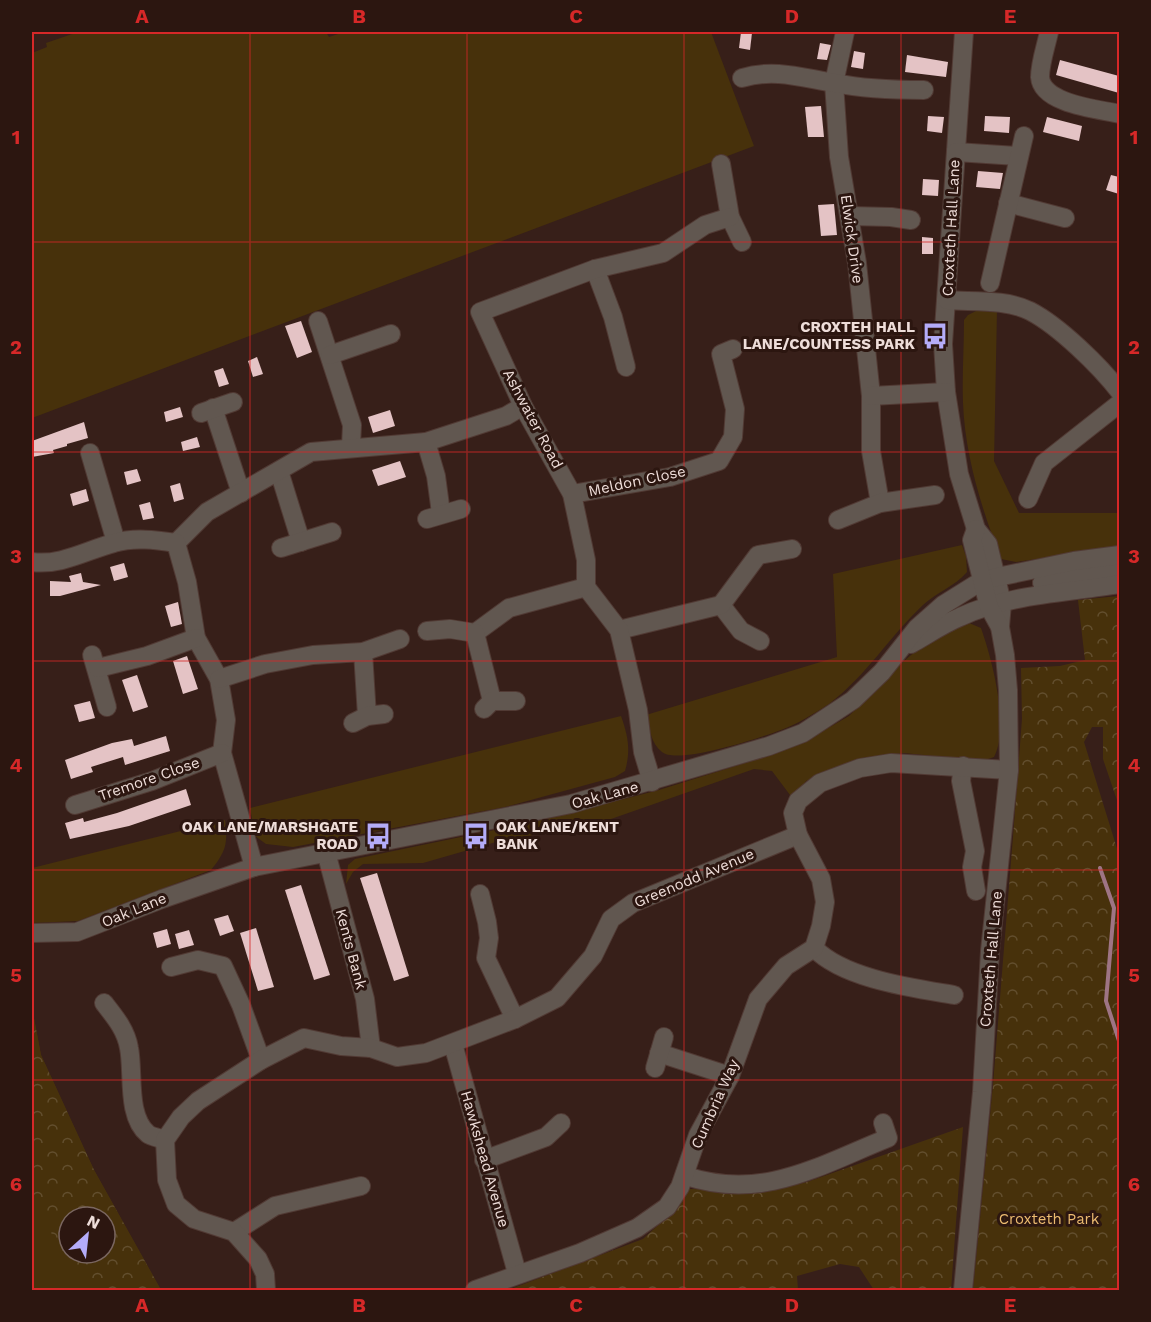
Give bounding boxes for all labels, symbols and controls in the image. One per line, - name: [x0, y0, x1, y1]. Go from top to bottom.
- text: A: [135, 4, 149, 28]
- text: B: [352, 4, 366, 28]
- text: C: [569, 4, 583, 28]
- text: D: [785, 4, 799, 28]
- text: E: [1004, 4, 1016, 28]
- text: 1: [12, 125, 20, 149]
- text: 1: [1130, 125, 1138, 149]
- street label: Croxteth Hall Lane: [938, 159, 964, 297]
- street label: Elwick Drive: [837, 193, 867, 285]
- place label: CROXTEH HALL LANE/COUNTESS PARK: [743, 318, 916, 353]
- bus stop icon: CROXTEH HALL LANE/COUNTESS PARK: [920, 321, 950, 351]
- text: 2: [10, 335, 22, 359]
- text: 2: [1128, 335, 1140, 359]
- street label: Ashwater Road: [499, 366, 567, 472]
- street label: Meldon Close: [587, 462, 687, 500]
- text: 3: [10, 544, 22, 568]
- text: 3: [1128, 544, 1140, 568]
- text: 4: [10, 753, 23, 777]
- street label: Tremore Close: [96, 753, 202, 805]
- text: 4: [1128, 753, 1141, 777]
- street label: Oak Lane: [570, 777, 640, 813]
- place label: OAK LANE/MARSHGATE ROAD: [182, 818, 358, 853]
- place label: OAK LANE/KENT BANK: [496, 818, 619, 853]
- bus stop icon: OAK LANE/MARSHGATE ROAD: [363, 821, 393, 851]
- bus stop icon: OAK LANE/KENT BANK: [461, 821, 491, 851]
- street label: Greenodd Avenue: [631, 845, 757, 911]
- street label: Oak Lane: [99, 889, 169, 931]
- street label: Croxteth Hall Lane: [976, 890, 1006, 1028]
- street label: Kents Bank: [332, 907, 370, 992]
- text: 5: [10, 963, 22, 987]
- text: 5: [1128, 963, 1140, 987]
- street label: Cumbria Way: [687, 1056, 743, 1151]
- street label: Hawkshead Avenue: [457, 1089, 513, 1229]
- text: 6: [10, 1172, 22, 1196]
- text: 6: [1128, 1172, 1140, 1196]
- north arrow: [57, 1205, 117, 1265]
- park label: Croxteth Park: [999, 1210, 1100, 1228]
- text: N: [84, 1211, 103, 1233]
- text: A: [135, 1293, 149, 1317]
- text: B: [352, 1293, 366, 1317]
- text: C: [569, 1293, 583, 1317]
- text: D: [785, 1293, 799, 1317]
- text: E: [1004, 1293, 1016, 1317]

